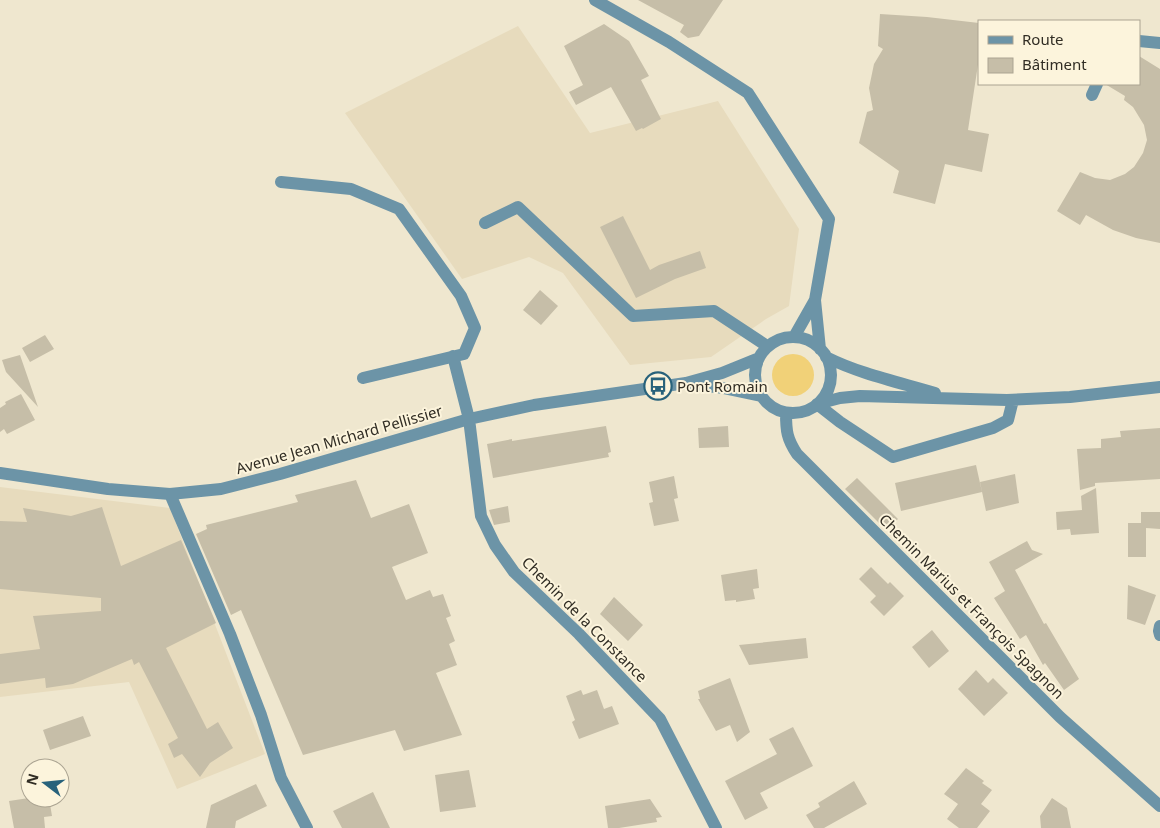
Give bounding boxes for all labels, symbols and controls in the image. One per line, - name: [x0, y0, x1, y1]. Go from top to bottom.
- legend: [978, 20, 1140, 85]
- text: Route: [1022, 29, 1064, 49]
- text: Bâtiment: [1022, 54, 1087, 74]
- bus stop icon: Pont Romain: [643, 371, 673, 401]
- place label: Pont Romain: [677, 376, 768, 396]
- street label: Avenue Jean Michard Pellissier: [233, 400, 445, 478]
- street label: Chemin Marius et François Spagnon: [875, 509, 1069, 703]
- street label: Chemin de la Constance: [518, 552, 652, 686]
- north arrow: [20, 758, 70, 808]
- text: N: [21, 771, 43, 787]

